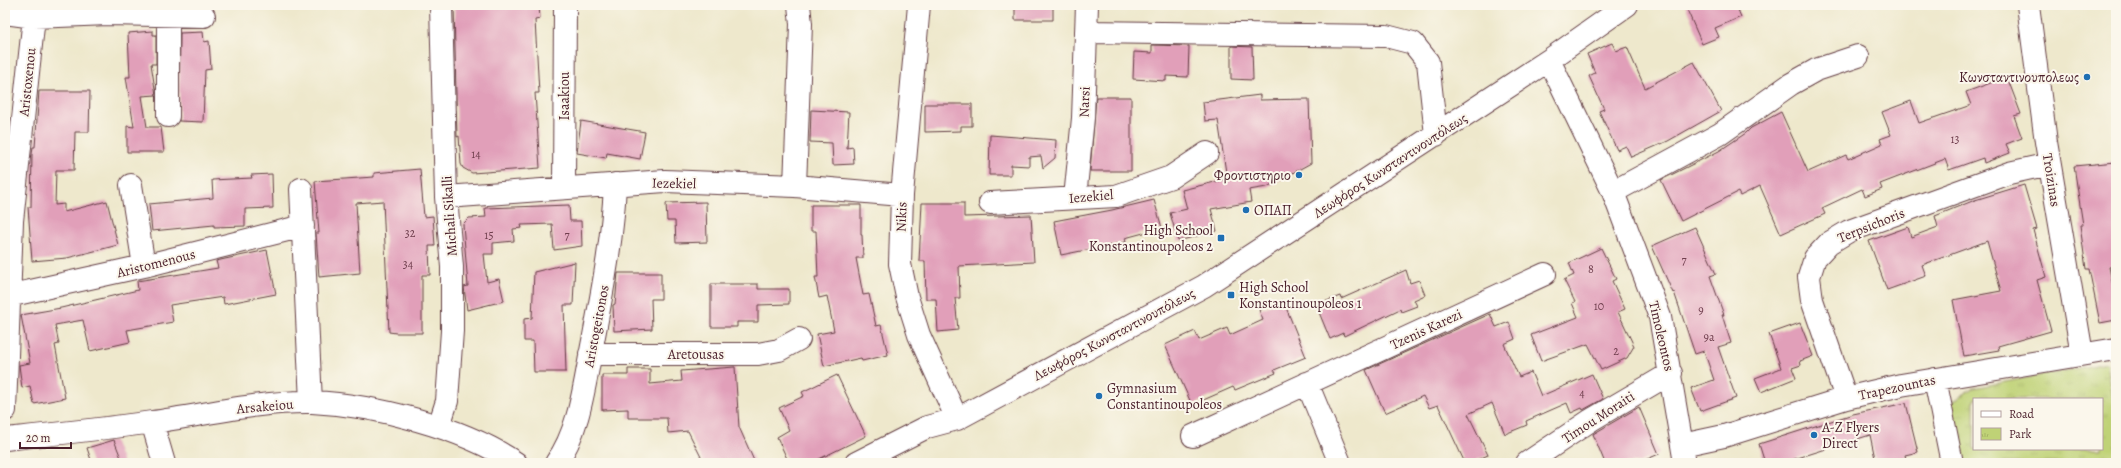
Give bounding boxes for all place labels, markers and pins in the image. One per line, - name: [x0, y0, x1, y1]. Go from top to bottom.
- place label: Κωνσταντινουπολεως: [1959, 68, 2079, 87]
- marker: Κωνσταντινουπολεως: [2082, 72, 2092, 82]
- place label: Φροντιστηριο: [1214, 166, 1291, 185]
- marker: Φροντιστηριο: [1294, 170, 1304, 180]
- place label: ΟΠΑΠ: [1254, 201, 1292, 220]
- marker: ΟΠΑΠ: [1241, 205, 1251, 215]
- place label: High School Konstantinoupoleos 2: [1089, 221, 1214, 256]
- marker: High School Konstantinoupoleos 2: [1216, 233, 1226, 243]
- place label: High School Konstantinoupoleos 1: [1239, 278, 1362, 313]
- marker: High School Konstantinoupoleos 1: [1226, 290, 1236, 300]
- place label: Gymnasium Constantinoupoleos: [1107, 379, 1222, 414]
- marker: Gymnasium Constantinoupoleos: [1094, 391, 1104, 401]
- place label: A-Z Flyers Direct: [1821, 418, 1879, 453]
- marker: A-Z Flyers Direct: [1809, 430, 1819, 440]

